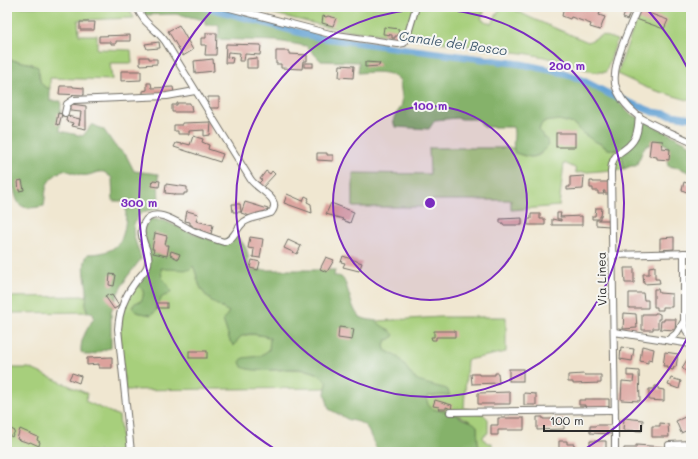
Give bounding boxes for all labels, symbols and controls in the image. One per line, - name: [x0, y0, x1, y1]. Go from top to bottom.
- water label: Canale del Bosco: [398, 26, 509, 59]
- text: 200 m: [549, 57, 585, 73]
- text: 100 m: [413, 97, 447, 113]
- text: 300 m: [121, 194, 157, 210]
- centre of rings: [423, 196, 437, 210]
- street label: Via Linea: [593, 252, 609, 306]
- scale bar: [544, 407, 641, 433]
- text: 100 m: [550, 412, 584, 428]

